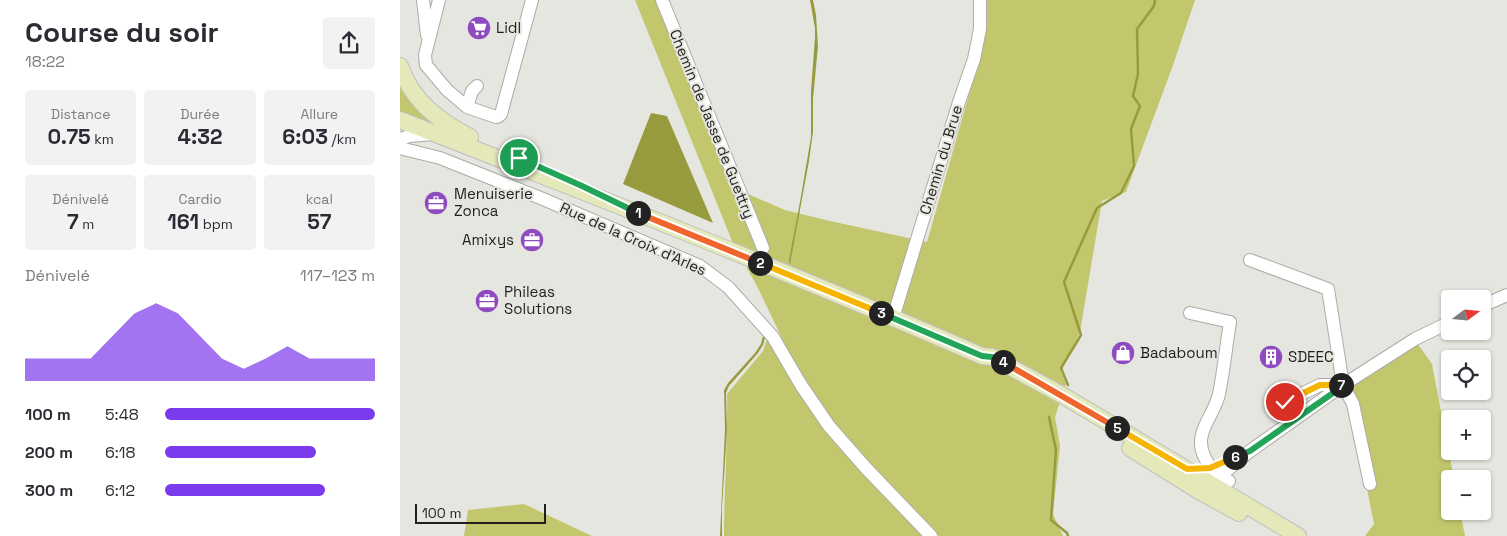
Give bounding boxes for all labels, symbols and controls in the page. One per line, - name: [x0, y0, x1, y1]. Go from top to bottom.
- text: Course du soir: [25, 14, 219, 50]
- supermarket icon: Lidl: [466, 15, 492, 41]
- button: share: [323, 17, 375, 69]
- place label: Lidl: [496, 18, 521, 37]
- street label: Chemin de Jasse de Guettry: [666, 26, 759, 221]
- text: 18:22: [25, 51, 65, 72]
- street label: Chemin du Brue: [915, 103, 966, 217]
- text: Distance: [51, 105, 110, 123]
- text: Durée: [180, 105, 220, 123]
- text: Allure: [301, 105, 338, 123]
- text: 0.75: [48, 123, 91, 150]
- text: 4:32: [178, 123, 222, 150]
- text: 6:03: [282, 123, 328, 150]
- text: km: [91, 130, 114, 148]
- text: /km: [328, 130, 356, 148]
- pin: [498, 137, 540, 179]
- icon: arrive: [505, 144, 533, 172]
- place label: Menuiserie Zonca: [454, 184, 533, 220]
- text: Dénivelé: [52, 190, 109, 208]
- text: Cardio: [178, 190, 222, 208]
- text: kcal: [306, 190, 333, 208]
- office icon: Menuiserie Zonca: [423, 190, 449, 216]
- street label: Rue de la Croix d'Arles: [557, 198, 709, 279]
- pin: 1: [626, 200, 650, 226]
- text: 1: [635, 204, 642, 222]
- text: 7: [67, 208, 79, 235]
- text: 161: [167, 208, 199, 235]
- text: 57: [307, 208, 331, 235]
- text: m: [79, 215, 94, 233]
- text: bpm: [199, 215, 233, 233]
- office icon: Amixys: [519, 227, 545, 253]
- place label: Amixys: [462, 230, 514, 249]
- pin: 2: [748, 250, 772, 276]
- text: 2: [756, 254, 765, 272]
- text: Dénivelé: [25, 265, 90, 286]
- text: 117–123 m: [300, 265, 375, 286]
- place label: Phileas Solutions: [504, 282, 572, 318]
- office icon: Phileas Solutions: [474, 288, 500, 314]
- north arrow: [1441, 290, 1491, 340]
- map controls: [1441, 290, 1491, 520]
- pin: 3: [868, 300, 894, 326]
- text: 3: [877, 304, 886, 322]
- shop icon: Badaboum: [1110, 340, 1136, 366]
- place label: Badaboum: [1140, 343, 1218, 362]
- building icon: SDEEC: [1258, 344, 1284, 370]
- place label: SDEEC: [1288, 347, 1334, 366]
- pin: 4: [990, 350, 1016, 374]
- button: locate: [1441, 350, 1491, 400]
- text: 4: [999, 353, 1008, 371]
- pin: 7: [1328, 372, 1354, 398]
- text: 7: [1338, 376, 1345, 394]
- pin: [1264, 381, 1306, 423]
- icon: check: [1271, 388, 1299, 416]
- text: 100 m: [25, 404, 71, 425]
- text: 5:48: [105, 404, 139, 425]
- button: +: [1441, 410, 1491, 460]
- pin: 5: [1104, 416, 1130, 440]
- text: 5: [1113, 419, 1122, 437]
- text: 200 m: [25, 442, 73, 463]
- text: 6:18: [105, 442, 136, 463]
- pin: 6: [1222, 444, 1248, 470]
- text: 6: [1231, 448, 1240, 466]
- button: −: [1441, 470, 1491, 520]
- text: 300 m: [25, 480, 73, 501]
- text: 6:12: [105, 480, 135, 501]
- scale bar: [415, 501, 546, 524]
- text: 100 m: [422, 504, 461, 522]

